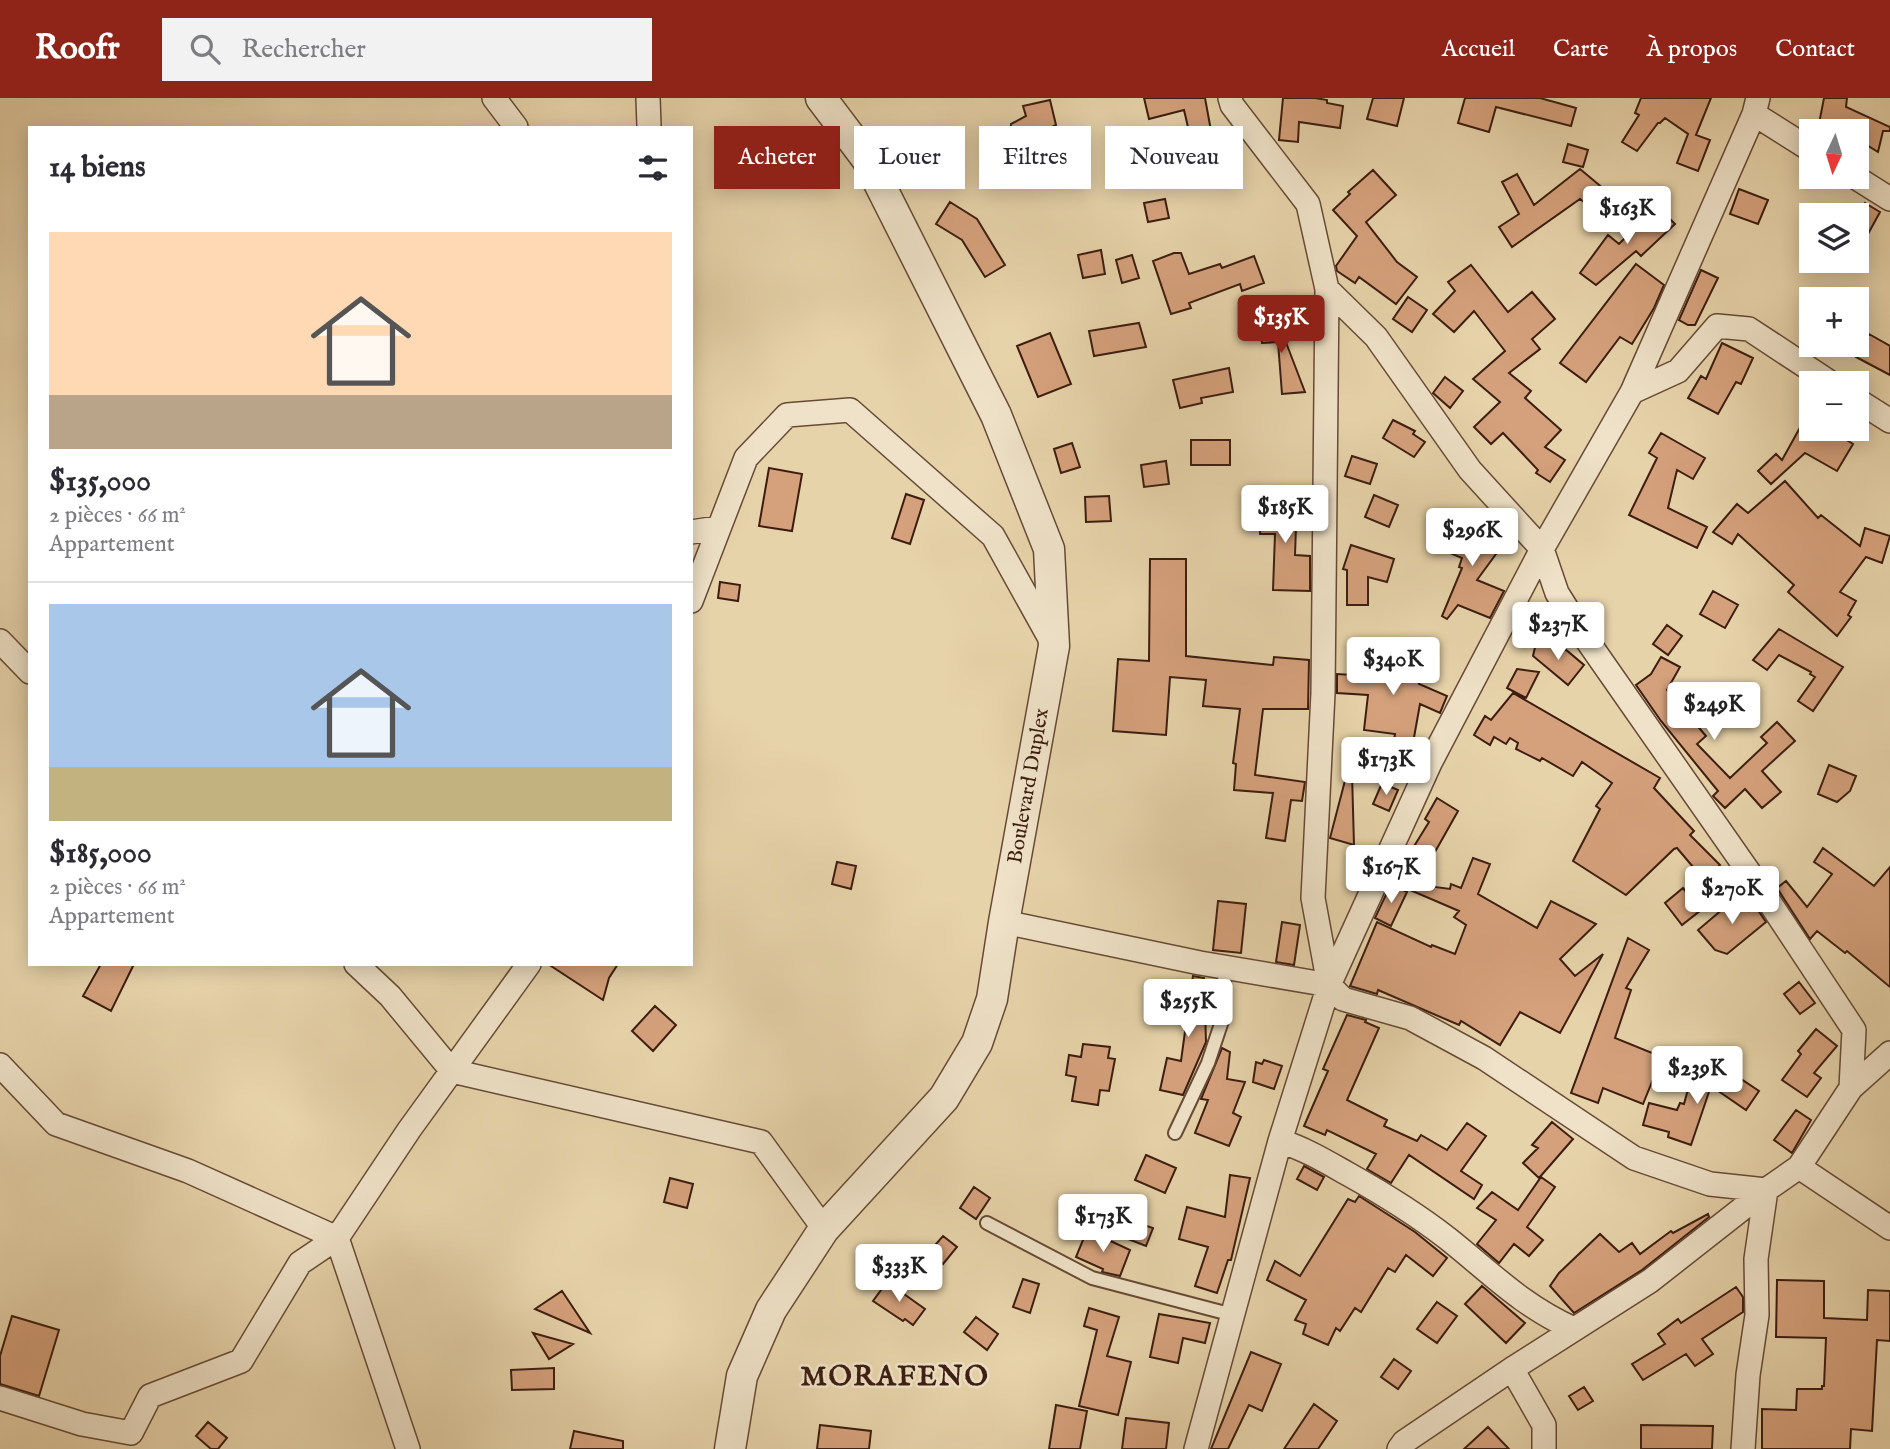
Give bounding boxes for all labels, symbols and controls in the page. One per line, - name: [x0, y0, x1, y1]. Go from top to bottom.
- search box: [162, 18, 652, 81]
- text: Roofr: [35, 28, 120, 70]
- icon: search: [186, 30, 224, 68]
- text: Rechercher: [242, 33, 366, 66]
- text: Accueil: [1442, 34, 1515, 65]
- text: Carte: [1553, 34, 1609, 65]
- text: À propos: [1647, 34, 1737, 65]
- text: Contact: [1775, 34, 1855, 65]
- north arrow: [1799, 119, 1869, 189]
- map controls: [1799, 119, 1869, 441]
- chip: Acheter: [714, 126, 840, 189]
- chip: Louer: [854, 126, 965, 189]
- chip: Filtres: [979, 126, 1091, 189]
- chip: Nouveau: [1105, 126, 1243, 189]
- text: 14 biens: [49, 149, 146, 187]
- icon: filters: [634, 149, 672, 187]
- pin: $163K: [1578, 186, 1676, 246]
- text: $163K: [1599, 194, 1655, 223]
- button: layers: [1799, 203, 1869, 273]
- icon: home: [298, 278, 424, 404]
- button: +: [1799, 287, 1869, 357]
- pin: $135K: [1232, 296, 1330, 355]
- text: $135K: [1254, 303, 1308, 332]
- button: −: [1799, 371, 1869, 441]
- text: $135,000: [49, 463, 151, 501]
- pin: $185K: [1236, 486, 1334, 545]
- text: $185K: [1257, 493, 1313, 522]
- text: 2 pièces · 66 m²: [49, 501, 186, 530]
- pin: $296K: [1423, 508, 1521, 568]
- text: $296K: [1442, 516, 1502, 545]
- text: Appartement: [49, 530, 175, 559]
- pin: $237K: [1509, 602, 1607, 662]
- text: $237K: [1528, 610, 1588, 639]
- pin: $340K: [1344, 638, 1442, 697]
- text: $340K: [1363, 645, 1423, 674]
- icon: home: [298, 650, 424, 776]
- pin: $249K: [1665, 682, 1763, 742]
- text: $249K: [1683, 690, 1745, 719]
- street label: Boulevard Duplex: [1002, 706, 1056, 866]
- pin: $173K: [1337, 738, 1435, 797]
- text: $173K: [1357, 745, 1415, 774]
- text: $185,000: [49, 835, 152, 873]
- pin: $167K: [1342, 846, 1440, 905]
- text: $167K: [1362, 853, 1420, 882]
- pin: $270K: [1683, 866, 1781, 926]
- text: 2 pièces · 66 m²: [49, 873, 186, 902]
- text: $270K: [1701, 874, 1763, 903]
- text: Appartement: [49, 902, 175, 931]
- pin: $255K: [1139, 979, 1237, 1039]
- text: $255K: [1160, 987, 1216, 1016]
- pin: $239K: [1648, 1046, 1746, 1106]
- text: $239K: [1668, 1054, 1726, 1083]
- pin: $173K: [1054, 1194, 1152, 1254]
- text: $173K: [1074, 1202, 1132, 1231]
- pin: $333K: [850, 1244, 948, 1304]
- text: $333K: [871, 1252, 927, 1281]
- district label: MORAFENO: [800, 1360, 990, 1395]

